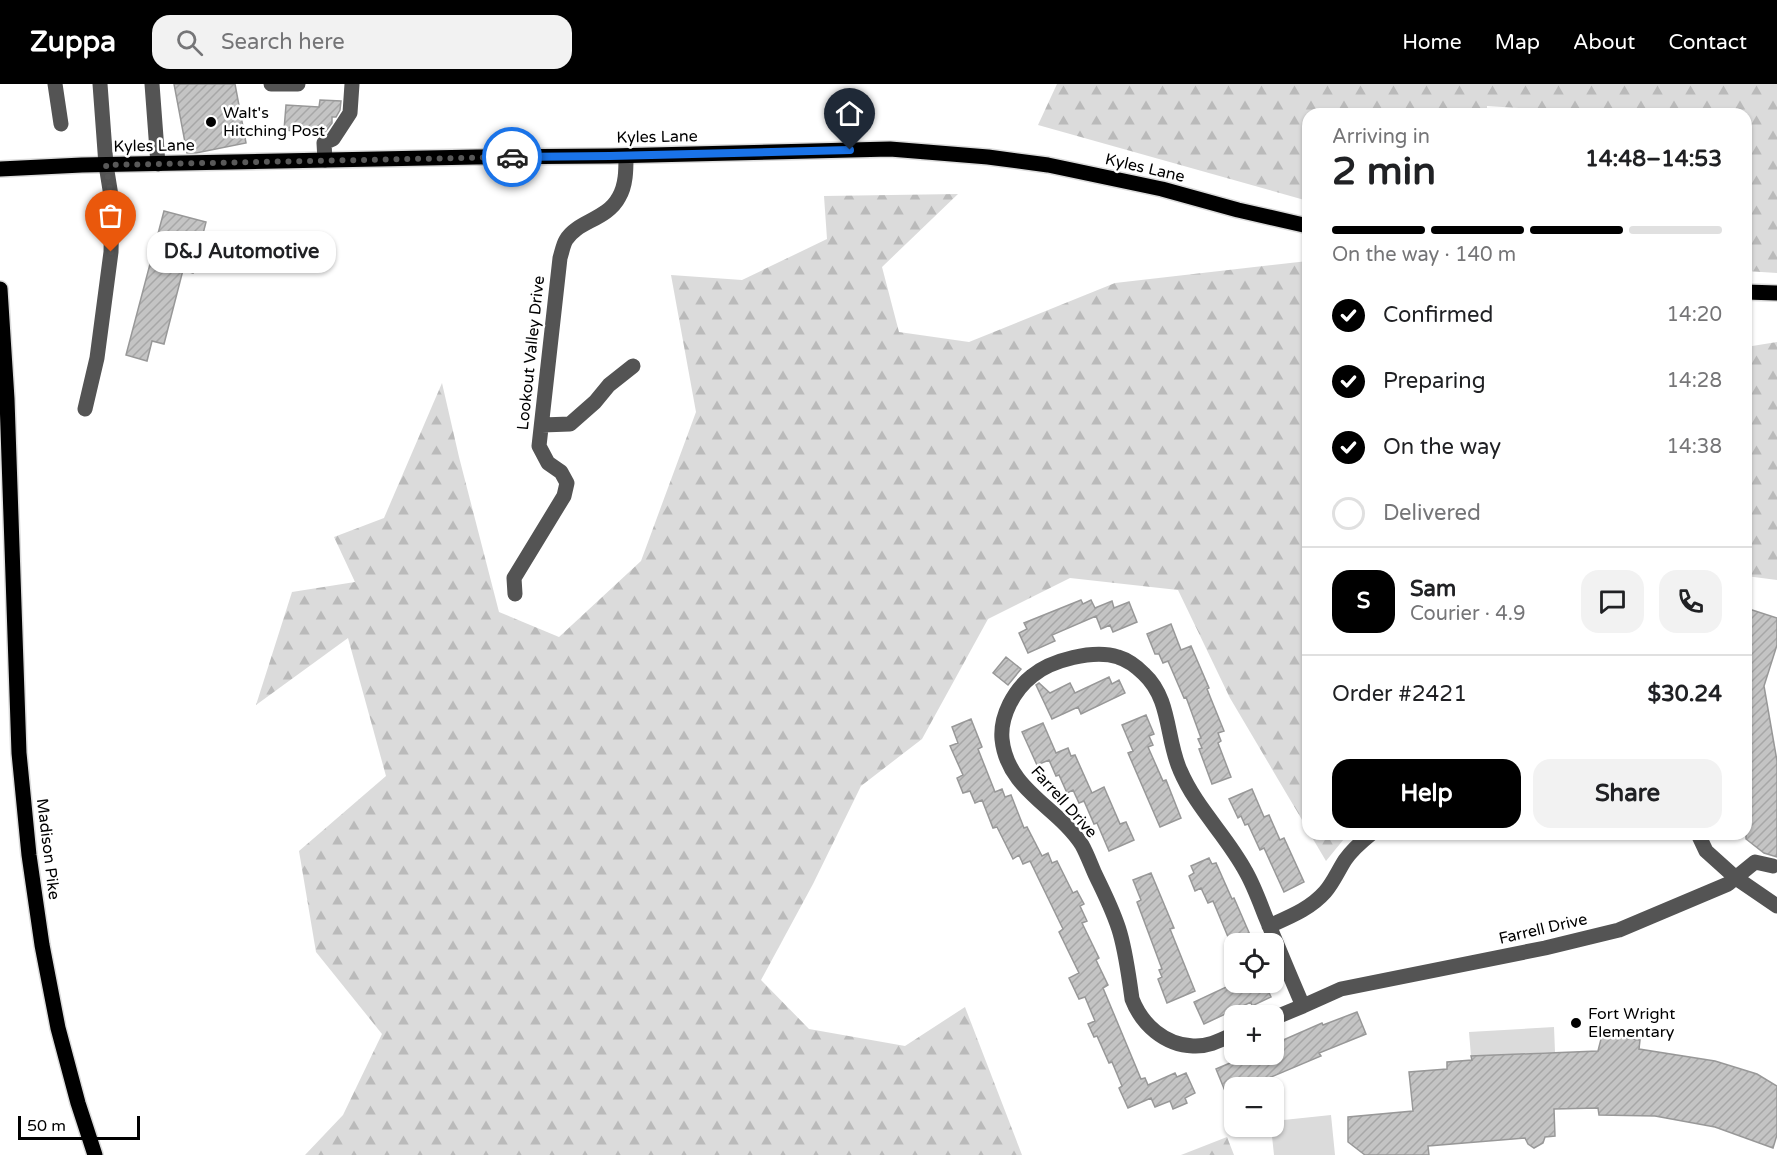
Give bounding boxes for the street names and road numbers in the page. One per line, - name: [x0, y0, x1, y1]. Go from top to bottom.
- street label: Kyles Lane: [616, 126, 698, 148]
- street label: Kyles Lane: [113, 135, 195, 157]
- street label: Kyles Lane: [1103, 149, 1187, 187]
- street label: Lookout Valley Drive: [513, 275, 549, 431]
- street label: Farrell Drive: [1026, 762, 1102, 842]
- street label: Madison Pike: [32, 797, 64, 901]
- street label: Farrell Drive: [1497, 909, 1589, 949]

